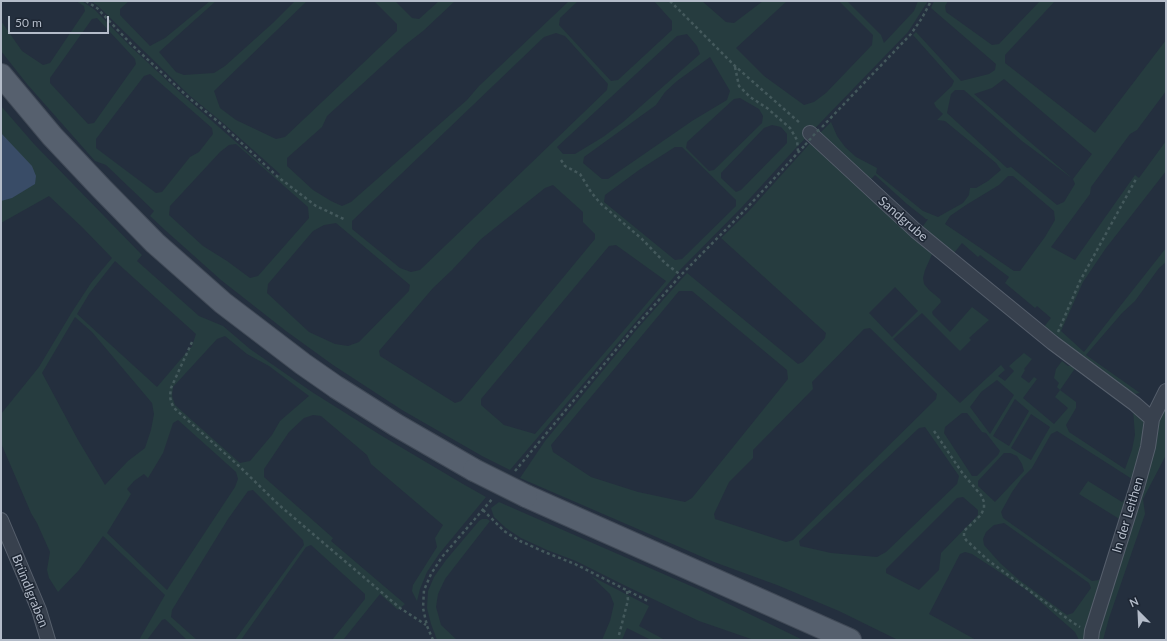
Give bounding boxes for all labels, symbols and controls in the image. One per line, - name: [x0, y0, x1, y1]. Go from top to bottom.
- scale bar: [10, 8, 111, 34]
- text: 50 m: [15, 15, 42, 30]
- street label: Sandgrube: [875, 193, 931, 245]
- street label: In der Leithen: [1109, 475, 1147, 555]
- street label: Bründlgraben: [8, 552, 52, 630]
- north arrow: [1119, 593, 1159, 633]
- text: N: [1127, 594, 1140, 609]

